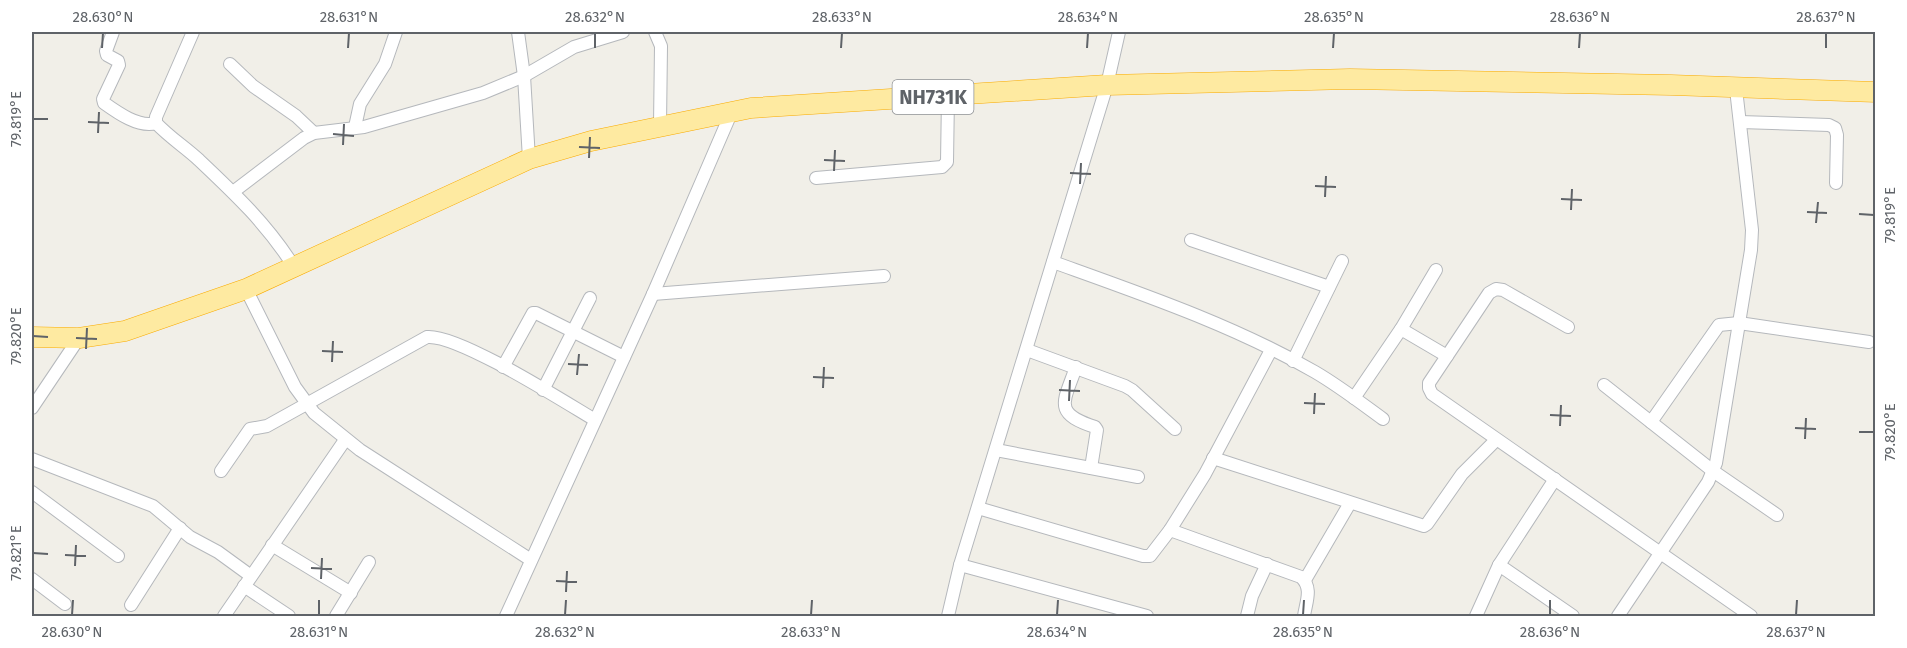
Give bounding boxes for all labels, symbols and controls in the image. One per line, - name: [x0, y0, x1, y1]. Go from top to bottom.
- text: 28.630°N: [73, 8, 133, 26]
- text: 28.631°N: [320, 8, 378, 26]
- text: 28.632°N: [565, 8, 625, 26]
- text: 28.633°N: [812, 8, 872, 26]
- text: 28.634°N: [1058, 8, 1118, 26]
- text: 28.635°N: [1304, 8, 1364, 26]
- text: 28.636°N: [1550, 8, 1610, 26]
- text: 28.637°N: [1796, 8, 1856, 26]
- road number: NH731K: [892, 80, 974, 114]
- text: 79.819°E: [7, 91, 25, 147]
- text: 79.819°E: [1881, 187, 1899, 243]
- text: 79.820°E: [7, 307, 25, 365]
- text: 79.820°E: [1881, 403, 1899, 461]
- text: 79.821°E: [7, 525, 25, 581]
- text: 28.630°N: [42, 623, 102, 641]
- text: 28.631°N: [290, 623, 348, 641]
- text: 28.632°N: [535, 623, 595, 641]
- text: 28.633°N: [781, 623, 841, 641]
- text: 28.634°N: [1027, 623, 1087, 641]
- text: 28.635°N: [1273, 623, 1333, 641]
- text: 28.636°N: [1520, 623, 1580, 641]
- text: 28.637°N: [1766, 623, 1826, 641]

